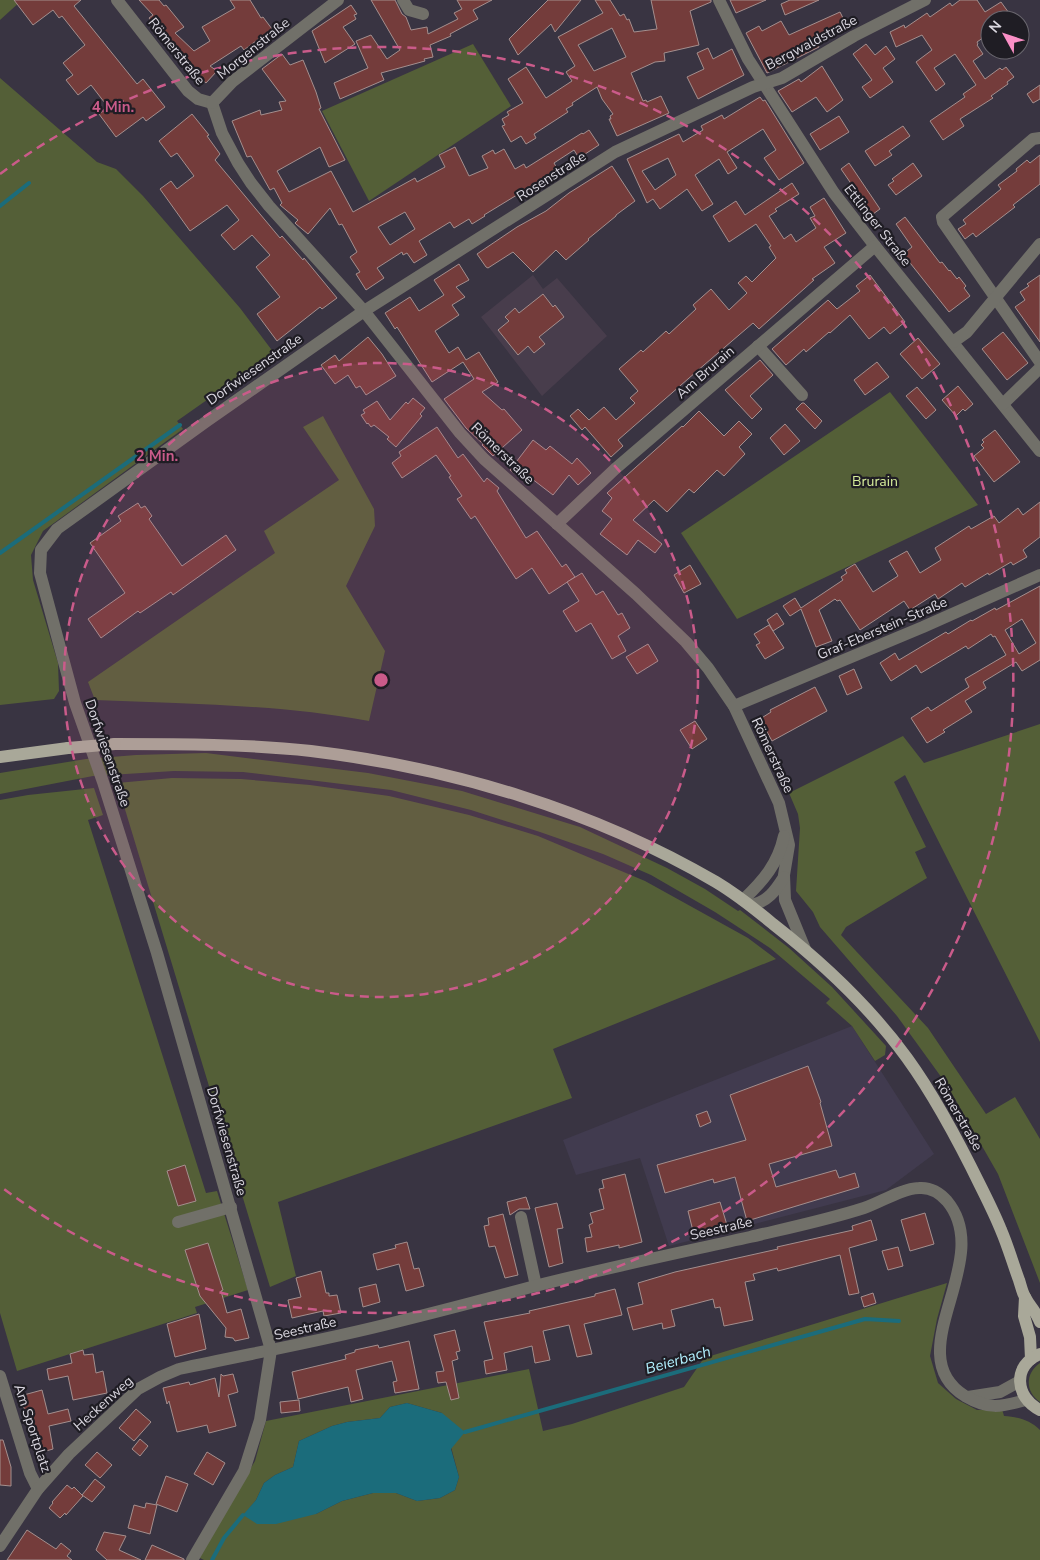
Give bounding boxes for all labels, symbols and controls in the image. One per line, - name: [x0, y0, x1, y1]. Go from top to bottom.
- street label: Bergwaldstraße: [762, 10, 860, 75]
- north arrow: [980, 10, 1030, 60]
- street label: Morgenstraße: [213, 13, 294, 84]
- street label: Römerstraße: [144, 14, 210, 89]
- text: N: [985, 17, 1006, 37]
- text: 4 Min.: [92, 97, 134, 117]
- street label: Rosenstraße: [513, 147, 590, 206]
- street label: Ettlinger Straße: [840, 180, 916, 270]
- street label: Dorfwiesenstraße: [203, 329, 306, 410]
- street label: Am Brurain: [672, 342, 739, 403]
- street label: Römerstraße: [467, 418, 539, 488]
- text: 2 Min.: [136, 446, 178, 466]
- park label: Brurain: [852, 472, 898, 491]
- street label: Graf-Eberstein-Straße: [814, 592, 950, 664]
- centre of rings: [372, 671, 390, 689]
- street label: Dorfwiesenstraße: [80, 697, 135, 810]
- street label: Römerstraße: [747, 714, 798, 796]
- street label: Römerstraße: [930, 1074, 987, 1154]
- street label: Dorfwiesenstraße: [202, 1084, 251, 1198]
- street label: Seestraße: [688, 1212, 754, 1245]
- street label: Seestraße: [272, 1312, 338, 1345]
- water label: Beierbach: [643, 1341, 713, 1379]
- street label: Heckenweg: [69, 1372, 137, 1435]
- street label: Am Sportplatz: [9, 1382, 56, 1475]

